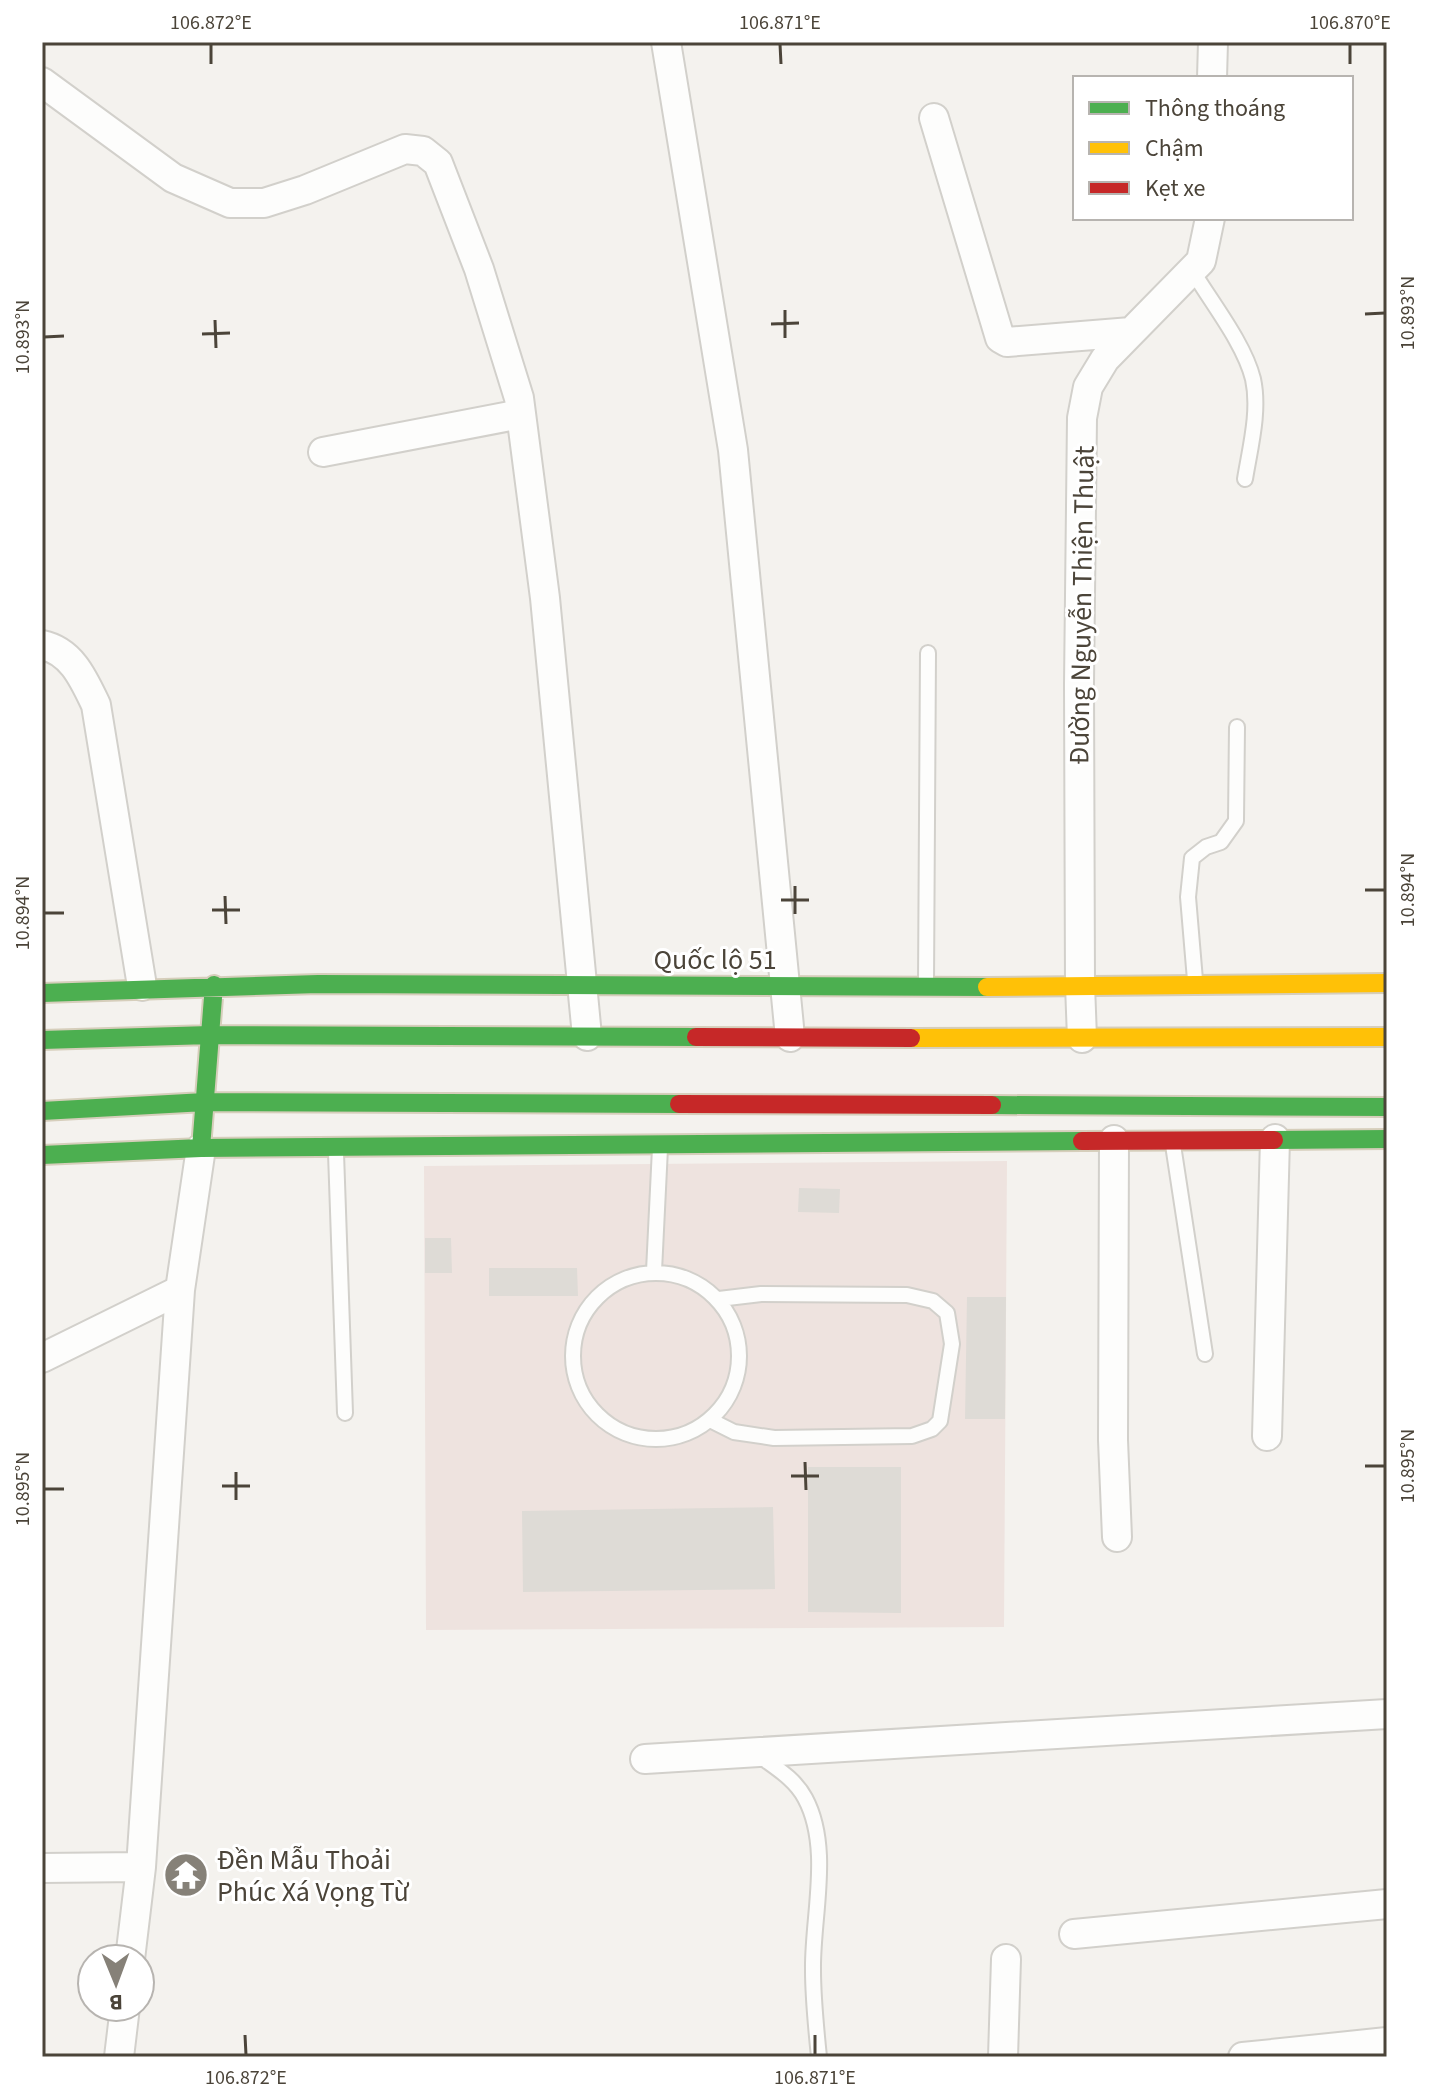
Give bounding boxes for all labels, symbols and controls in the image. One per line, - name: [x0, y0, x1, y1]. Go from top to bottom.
- text: 106.872°E: [170, 9, 252, 37]
- text: 106.871°E: [739, 9, 821, 37]
- text: 106.870°E: [1309, 9, 1391, 37]
- legend: [1073, 76, 1353, 220]
- text: Thông thoáng: [1145, 91, 1285, 126]
- text: Chậm: [1145, 131, 1204, 166]
- text: Kẹt xe: [1145, 171, 1206, 206]
- text: 10.893°N: [1394, 276, 1422, 350]
- text: 10.893°N: [9, 300, 37, 374]
- street label: Đường Nguyễn Thiện Thuật: [1059, 445, 1105, 765]
- text: 10.894°N: [1394, 853, 1422, 927]
- text: 10.894°N: [9, 876, 37, 950]
- street label: Quốc lộ 51: [653, 940, 777, 980]
- text: 10.895°N: [1394, 1429, 1422, 1503]
- text: 10.895°N: [9, 1452, 37, 1526]
- place label: Đền Mẫu Thoải Phúc Xá Vọng Từ: [217, 1840, 409, 1912]
- temple icon: Đền Mẫu Thoải Phúc Xá Vọng Từ: [162, 1851, 210, 1899]
- north arrow: [76, 1943, 156, 2023]
- text: B: [109, 1986, 123, 2018]
- text: 106.872°E: [205, 2064, 287, 2092]
- text: 106.871°E: [774, 2064, 856, 2092]

